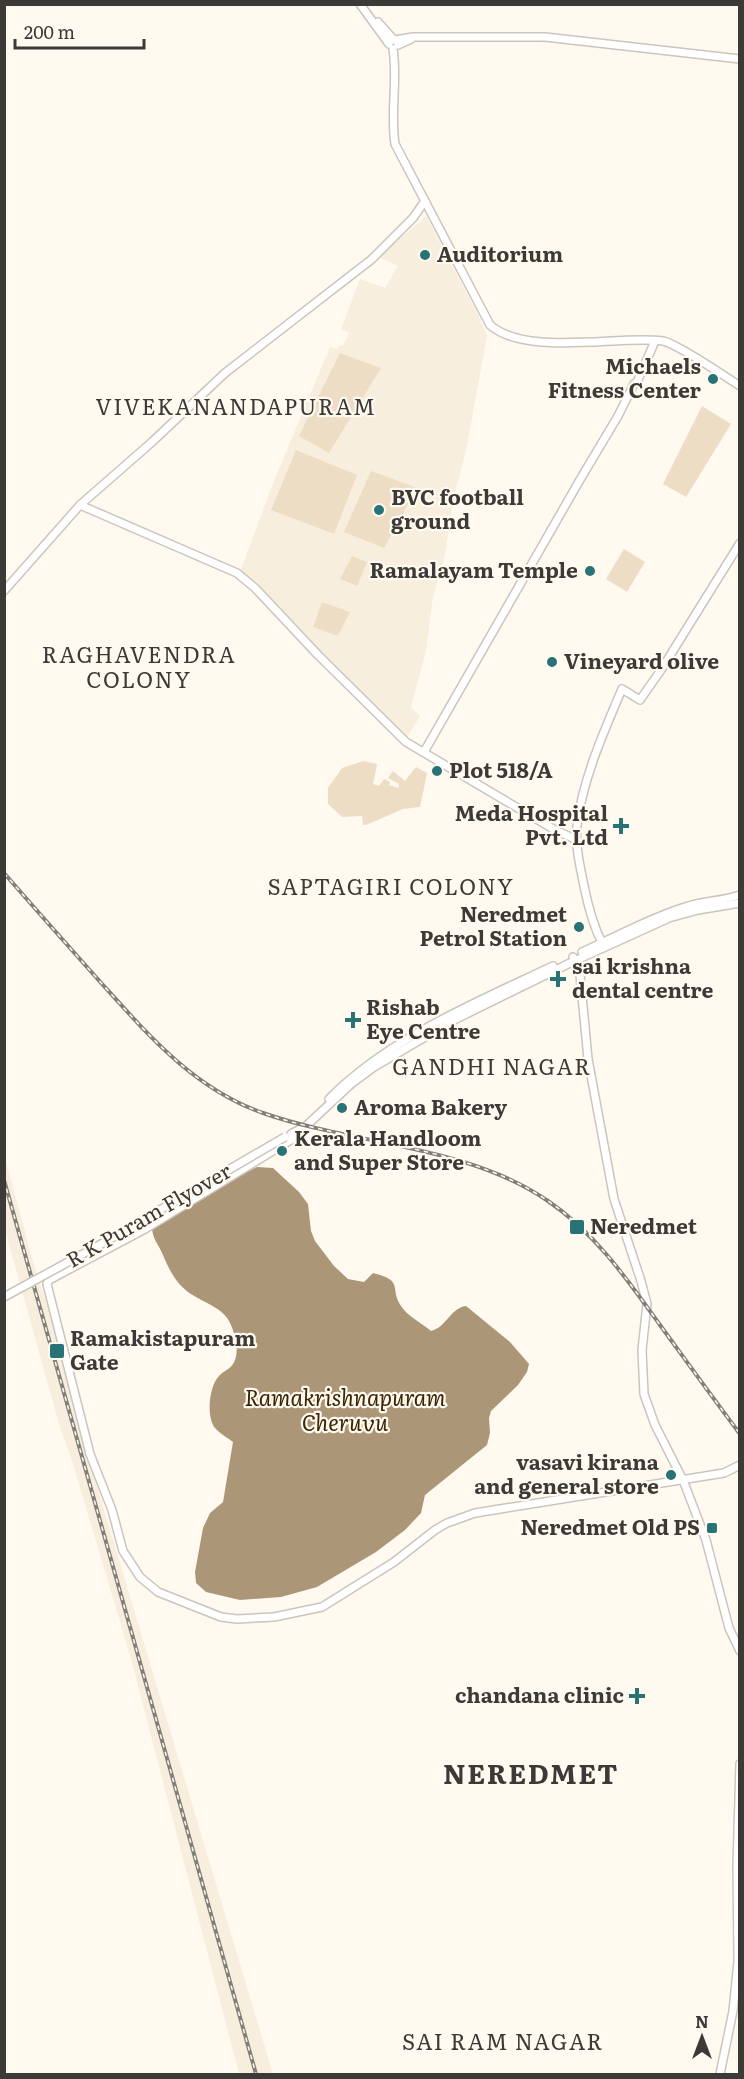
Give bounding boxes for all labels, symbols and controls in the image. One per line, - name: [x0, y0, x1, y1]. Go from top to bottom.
- scale bar: [15, 12, 144, 50]
- text: 200 m: [24, 18, 75, 45]
- place label: Auditorium: [437, 237, 563, 268]
- marker: Auditorium: [418, 248, 432, 262]
- place label: Michaels Fitness Center: [548, 349, 702, 404]
- marker: Michaels Fitness Center: [706, 372, 720, 386]
- district label: VIVEKANANDAPURAM: [95, 389, 377, 422]
- place label: BVC football ground: [391, 480, 524, 535]
- marker: BVC football ground: [372, 503, 386, 517]
- place label: Ramalayam Temple: [369, 553, 578, 584]
- marker: Ramalayam Temple: [583, 564, 597, 578]
- district label: RAGHAVENDRA COLONY: [42, 637, 236, 695]
- place label: Vineyard olive: [564, 644, 719, 675]
- marker: Vineyard olive: [545, 655, 559, 669]
- place label: Plot 518/A: [449, 753, 553, 784]
- marker: Plot 518/A: [430, 764, 444, 778]
- place label: Meda Hospital Pvt. Ltd: [455, 796, 608, 851]
- marker: Meda Hospital Pvt. Ltd: [612, 817, 630, 835]
- district label: SAPTAGIRI COLONY: [267, 869, 515, 902]
- place label: Neredmet Petrol Station: [419, 897, 568, 952]
- marker: Neredmet Petrol Station: [572, 920, 586, 934]
- place label: sai krishna dental centre: [572, 949, 713, 1004]
- marker: sai krishna dental centre: [549, 970, 567, 988]
- place label: Rishab Eye Centre: [366, 990, 480, 1045]
- marker: Rishab Eye Centre: [344, 1011, 362, 1029]
- district label: GANDHI NAGAR: [392, 1049, 592, 1082]
- place label: Aroma Bakery: [354, 1090, 507, 1121]
- marker: Aroma Bakery: [335, 1101, 349, 1115]
- place label: Kerala Handloom and Super Store: [294, 1121, 482, 1176]
- marker: Kerala Handloom and Super Store: [275, 1144, 289, 1158]
- street label: R K Puram Flyover: [59, 1154, 236, 1274]
- place label: Neredmet: [590, 1209, 698, 1240]
- marker: Neredmet: [568, 1218, 586, 1236]
- place label: Ramakistapuram Gate: [70, 1321, 255, 1376]
- marker: Ramakistapuram Gate: [48, 1342, 66, 1360]
- water label: Ramakrishnapuram Cheruvu: [244, 1380, 446, 1438]
- place label: vasavi kirana and general store: [474, 1445, 660, 1500]
- marker: vasavi kirana and general store: [664, 1468, 678, 1482]
- place label: Neredmet Old PS: [521, 1510, 700, 1541]
- marker: Neredmet Old PS: [705, 1521, 719, 1535]
- place label: chandana clinic: [455, 1678, 624, 1709]
- marker: chandana clinic: [628, 1687, 646, 1705]
- district label: NEREDMET: [443, 1752, 619, 1792]
- north arrow: [672, 2007, 732, 2067]
- text: N: [695, 2009, 709, 2033]
- district label: SAI RAM NAGAR: [402, 2024, 604, 2057]

